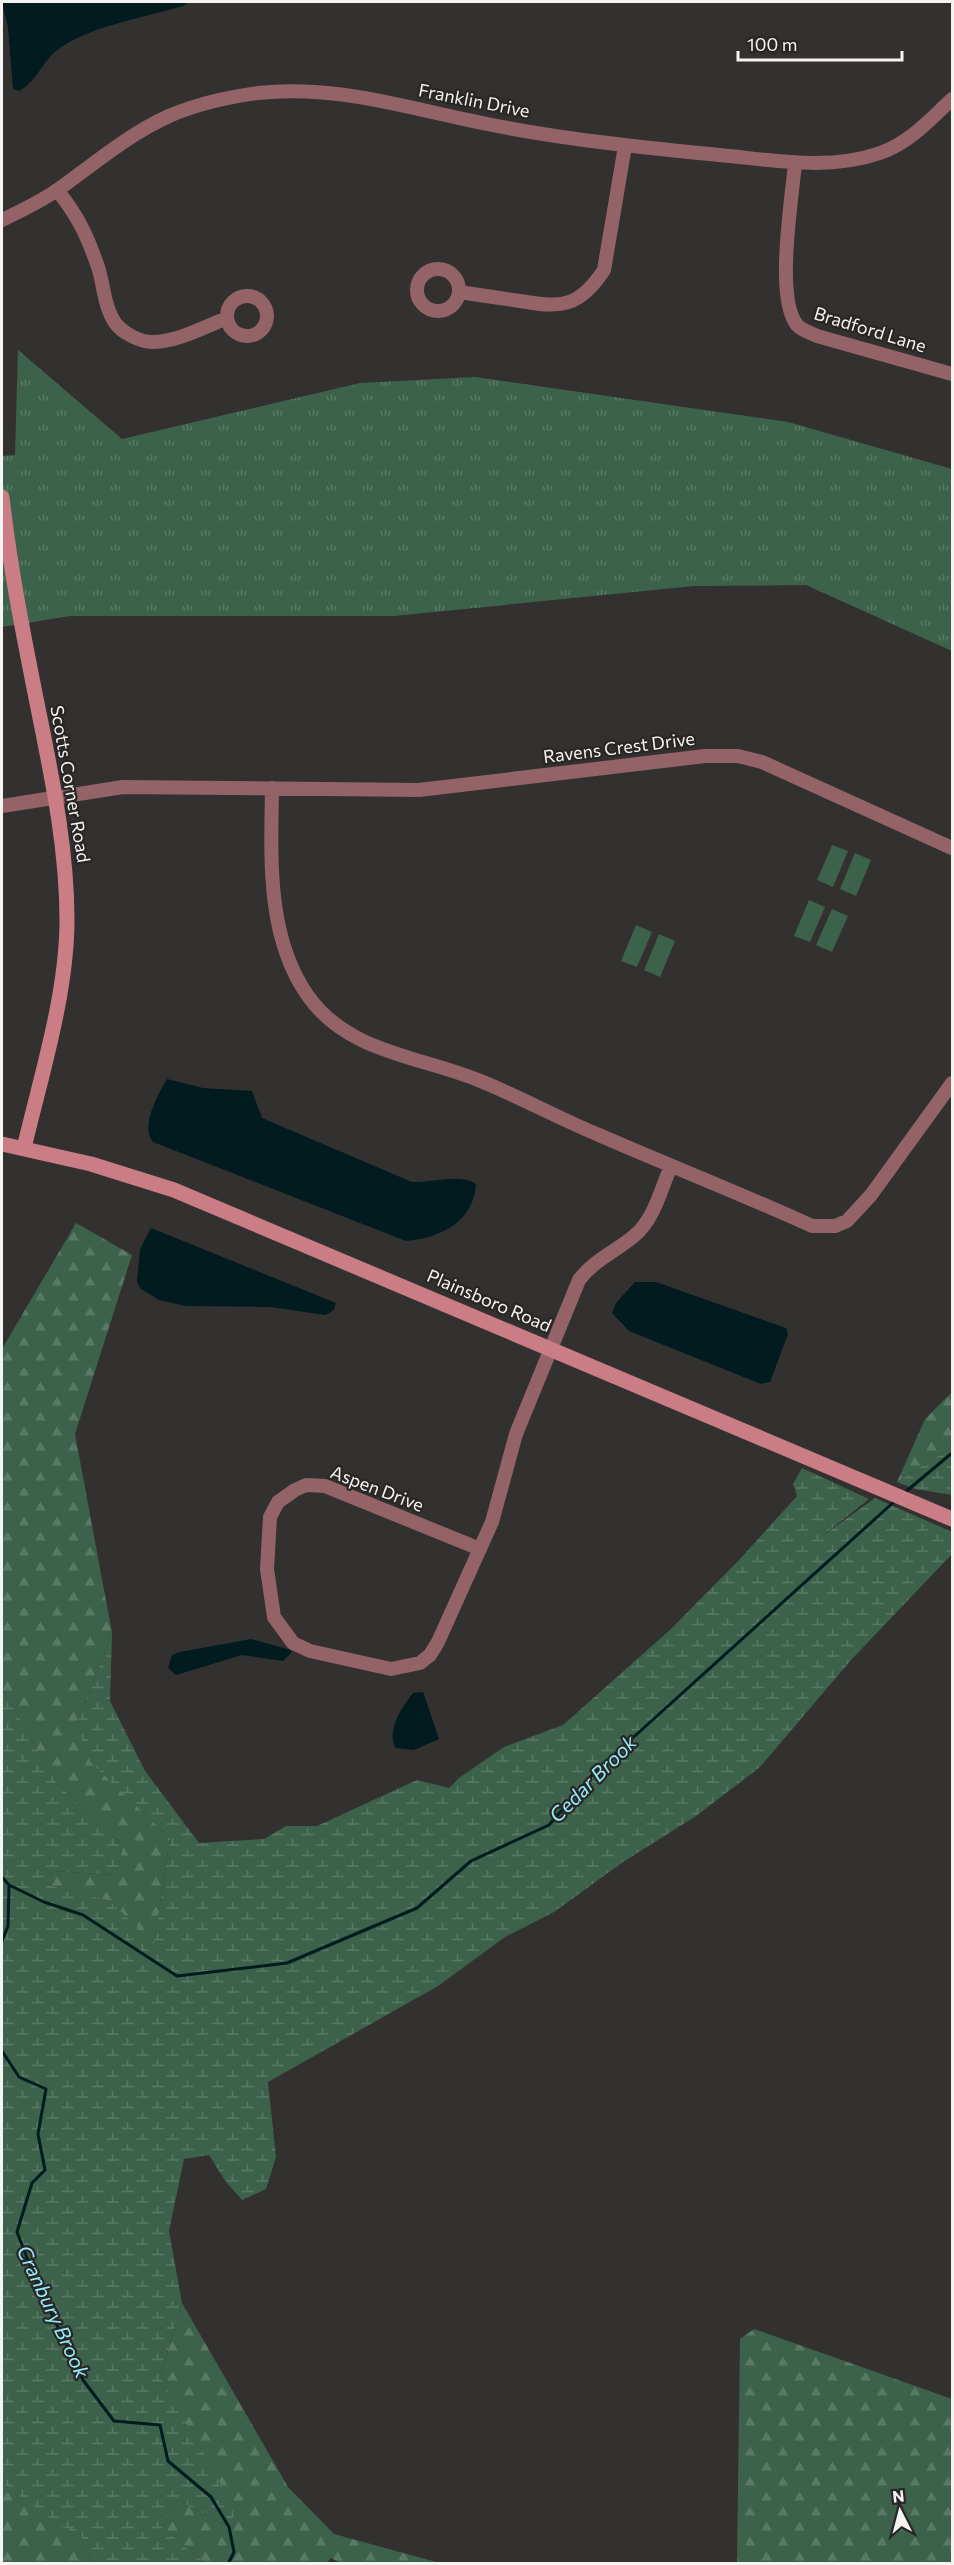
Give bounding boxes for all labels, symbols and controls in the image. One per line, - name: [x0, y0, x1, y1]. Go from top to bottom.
- scale bar: [738, 24, 902, 62]
- text: 100 m: [747, 33, 797, 55]
- street label: Franklin Drive: [417, 78, 532, 122]
- street label: Bradford Lane: [812, 302, 929, 357]
- street label: Scotts Corner Road: [46, 704, 96, 864]
- street label: Ravens Crest Drive: [542, 727, 696, 767]
- street label: Plainsboro Road: [424, 1264, 555, 1336]
- street label: Aspen Drive: [328, 1460, 427, 1516]
- water label: Cedar Brook: [544, 1729, 642, 1827]
- water label: Cranbury Brook: [13, 2241, 96, 2383]
- north arrow: [870, 2481, 930, 2541]
- text: N: [891, 2486, 905, 2506]

